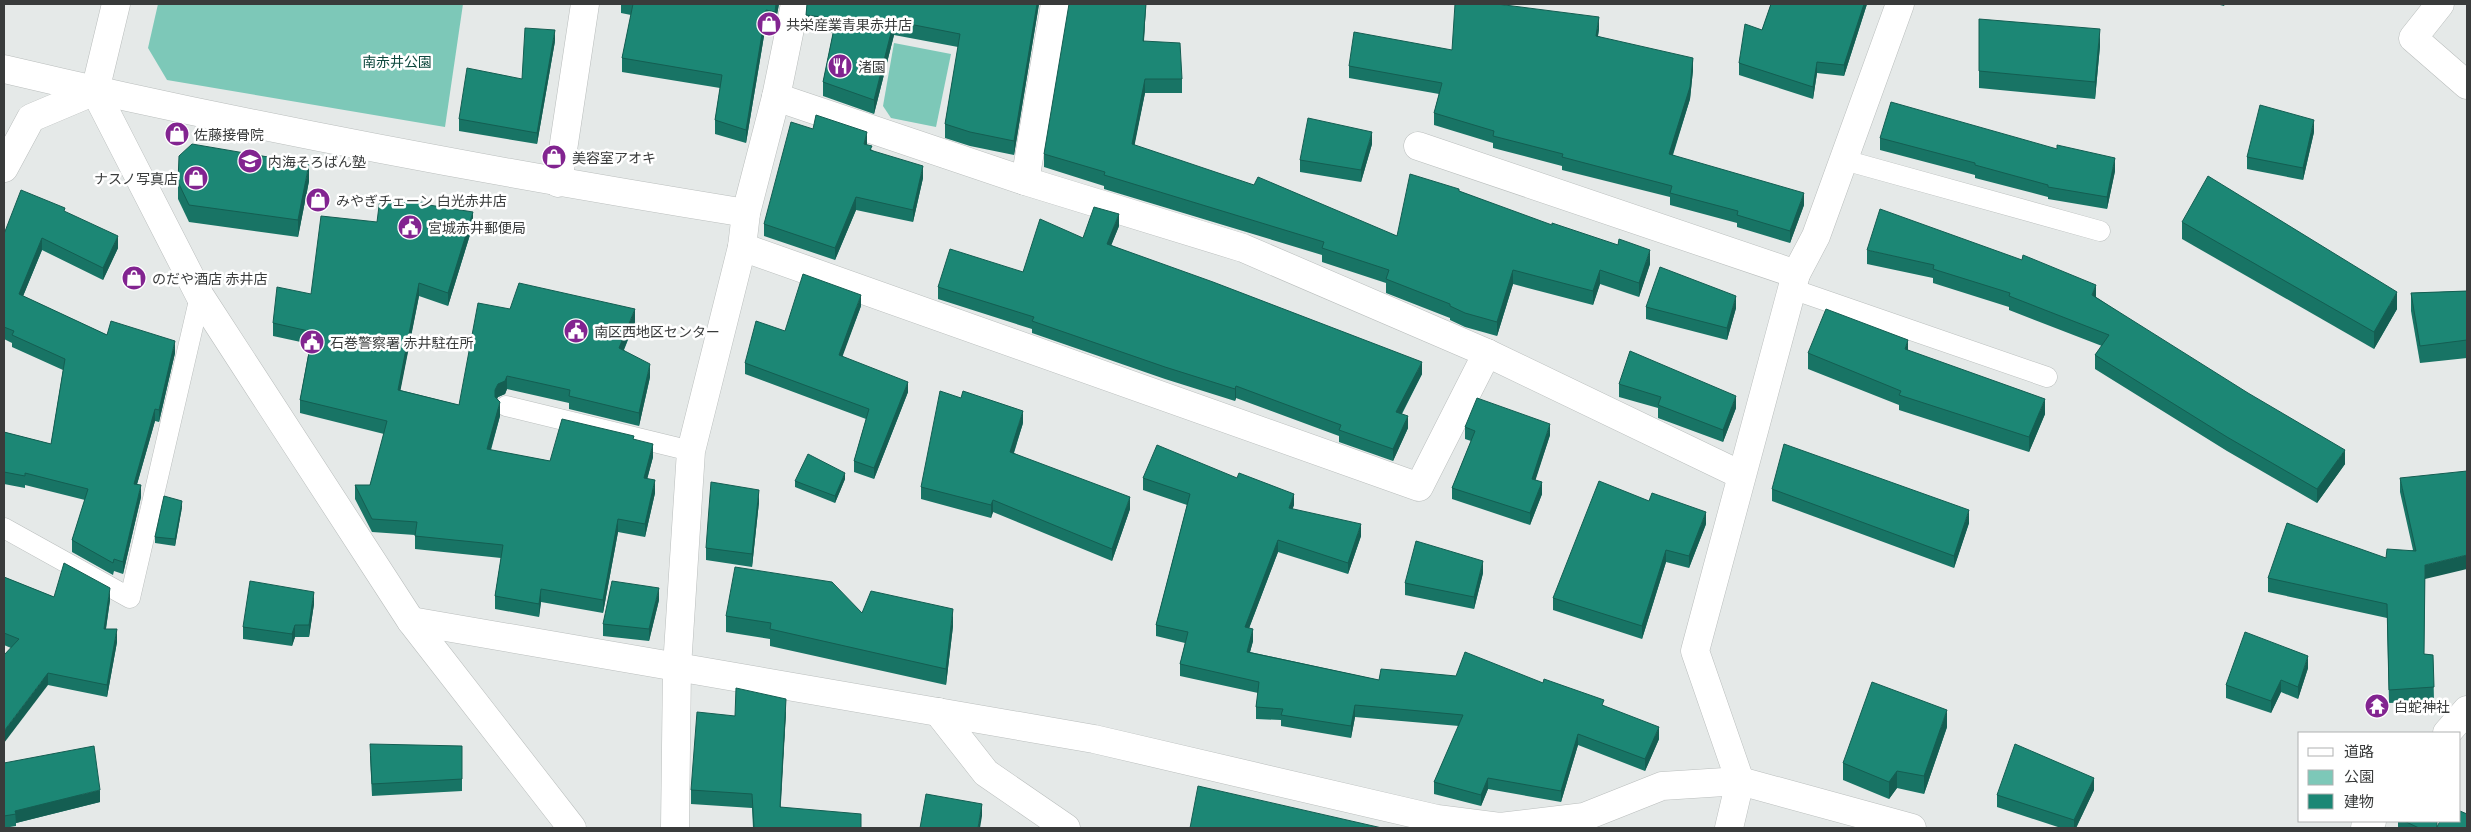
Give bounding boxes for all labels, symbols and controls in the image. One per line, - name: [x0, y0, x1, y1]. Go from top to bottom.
- shop icon: 共栄産業青果赤井店: [756, 11, 782, 37]
- place label: 共栄産業青果赤井店: [786, 16, 912, 33]
- park label: 南赤井公園: [362, 53, 432, 70]
- restaurant icon: 渚園: [827, 53, 853, 79]
- place label: 渚園: [858, 58, 886, 75]
- shop icon: 佐藤接骨院: [164, 121, 190, 147]
- place label: 佐藤接骨院: [194, 126, 264, 143]
- shop icon: 美容室アオキ: [541, 144, 567, 170]
- school or university icon: 内海そろばん塾: [237, 148, 263, 174]
- place label: 美容室アオキ: [572, 149, 656, 166]
- place label: 内海そろばん塾: [268, 153, 366, 170]
- shop icon: ナスノ写真店: [183, 165, 209, 191]
- place label: ナスノ写真店: [94, 170, 178, 187]
- shop icon: みやぎチェーン 白光赤井店: [305, 187, 331, 213]
- place label: みやぎチェーン 白光赤井店: [336, 192, 507, 209]
- public building icon: 宮城赤井郵便局: [397, 214, 423, 240]
- place label: 宮城赤井郵便局: [428, 219, 526, 236]
- shop icon: のだや酒店 赤井店: [121, 265, 147, 291]
- place label: のだや酒店 赤井店: [152, 270, 268, 287]
- public building icon: 南区西地区センター: [563, 318, 589, 344]
- place label: 南区西地区センター: [594, 323, 720, 340]
- public building icon: 石巻警察署 赤井駐在所: [299, 329, 325, 355]
- place label: 石巻警察署 赤井駐在所: [330, 334, 474, 351]
- temple icon: 白蛇神社: [2364, 693, 2390, 719]
- place label: 白蛇神社: [2394, 698, 2450, 715]
- legend: [2298, 732, 2461, 822]
- text: 道路: [2344, 742, 2374, 760]
- text: 公園: [2344, 767, 2374, 785]
- text: 建物: [2344, 792, 2374, 810]

